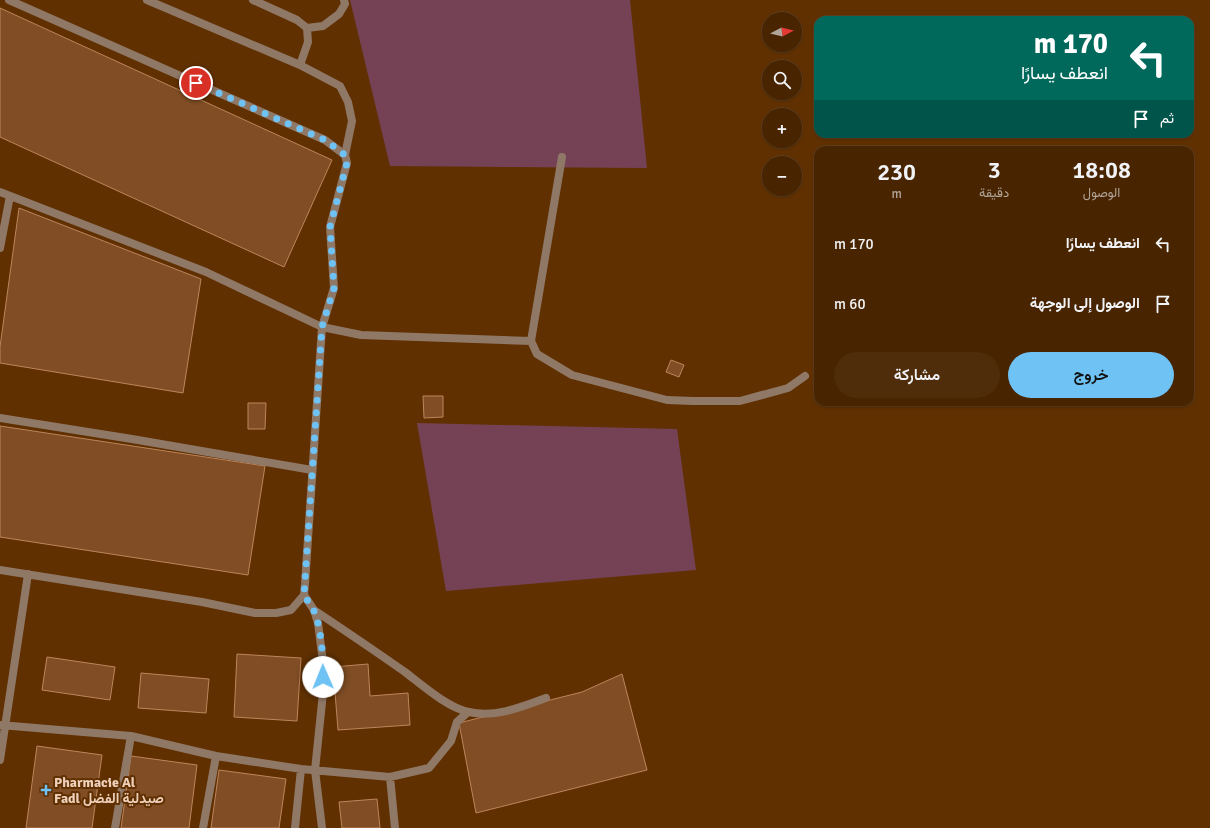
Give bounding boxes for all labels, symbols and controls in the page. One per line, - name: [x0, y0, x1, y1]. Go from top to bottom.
- north arrow: [762, 12, 802, 52]
- map controls: [762, 12, 802, 196]
- text: 170 m: [1034, 27, 1108, 61]
- icon: left: [1122, 32, 1174, 84]
- button: search: [762, 60, 802, 100]
- text: انعطف يسارًا: [1021, 62, 1108, 84]
- pin: [179, 66, 213, 100]
- icon: arrive: [185, 72, 207, 94]
- button: +: [762, 108, 802, 148]
- icon: arrive: [1130, 108, 1152, 130]
- text: ثم: [1160, 109, 1174, 127]
- text: 3: [988, 155, 1001, 185]
- text: 18:08: [1072, 155, 1131, 185]
- button: −: [762, 156, 802, 196]
- text: 230: [877, 157, 916, 187]
- text: دقيقة: [979, 185, 1009, 201]
- text: الوصول: [1083, 185, 1120, 201]
- text: m: [891, 186, 902, 202]
- icon: left: [1152, 233, 1174, 255]
- text: انعطف يسارًا: [1066, 234, 1140, 252]
- text: 170 m: [834, 235, 874, 253]
- icon: arrive: [1152, 293, 1174, 315]
- text: الوصول إلى الوجهة: [1030, 294, 1140, 312]
- text: 60 m: [834, 295, 865, 313]
- button: مشاركة: [834, 352, 1000, 398]
- button: خروج: [1008, 352, 1174, 398]
- position arrow: [302, 656, 344, 698]
- place label: Pharmacie Al Fadl صيدلية الفضل: [54, 774, 164, 807]
- marker: Pharmacie Al Fadl صيدلية الفضل: [41, 785, 51, 795]

